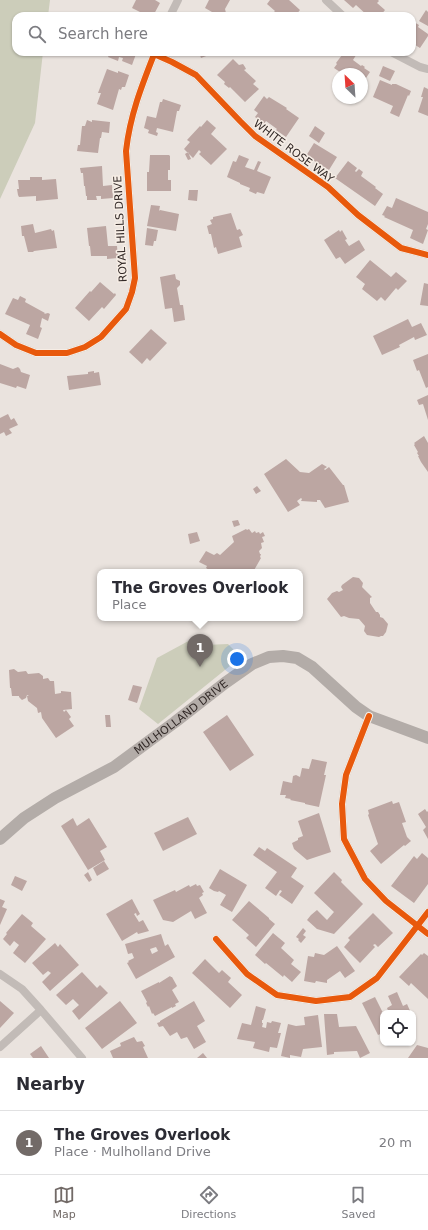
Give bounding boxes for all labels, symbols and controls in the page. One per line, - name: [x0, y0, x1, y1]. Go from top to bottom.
- search box: [12, 12, 416, 56]
- icon: search: [26, 23, 48, 45]
- text: Search here: [58, 25, 148, 43]
- north arrow: [332, 68, 368, 104]
- street label: WHITE ROSE WAY: [251, 117, 337, 186]
- street label: ROYAL HILLS DRIVE: [111, 175, 130, 283]
- popup: [97, 569, 303, 621]
- text: The Groves Overlook: [112, 579, 288, 597]
- text: Place: [112, 597, 146, 612]
- pin: 1: [187, 634, 213, 667]
- your location: [227, 649, 247, 669]
- street label: MULHOLLAND DRIVE: [131, 677, 231, 757]
- map controls: [380, 1010, 416, 1046]
- button: locate: [380, 1010, 416, 1046]
- text: Nearby: [16, 1074, 85, 1094]
- text: The Groves Overlook: [54, 1126, 230, 1144]
- text: 1: [24, 1135, 34, 1150]
- text: 20 m: [379, 1135, 412, 1150]
- text: Place · Mulholland Drive: [54, 1144, 211, 1159]
- tab: Map: [53, 1184, 76, 1221]
- tab: Directions: [181, 1184, 236, 1221]
- tab: Saved: [341, 1184, 375, 1221]

